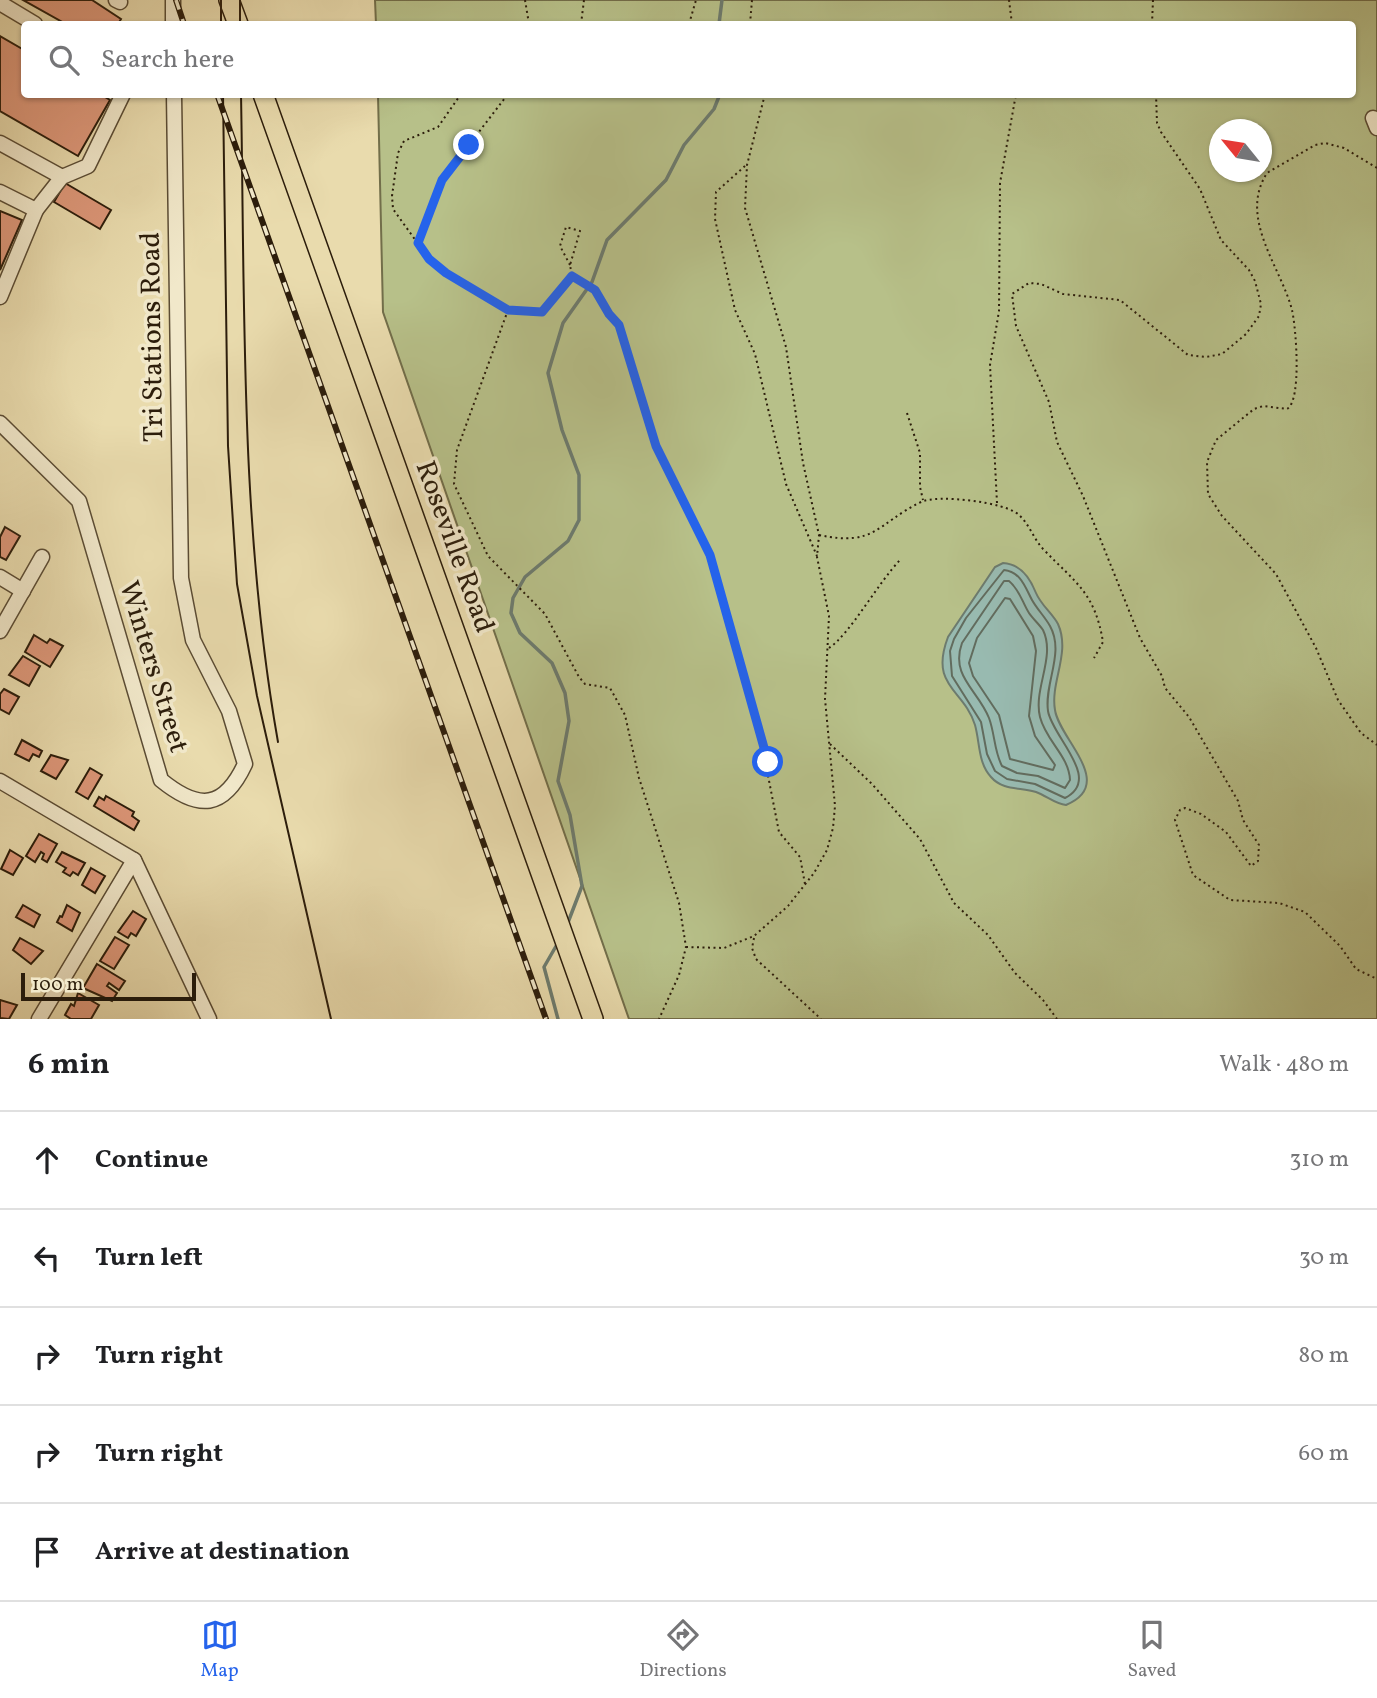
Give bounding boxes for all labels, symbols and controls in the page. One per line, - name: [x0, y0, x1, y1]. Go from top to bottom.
- search box: [21, 21, 1356, 98]
- icon: search: [45, 41, 83, 79]
- text: Search here: [101, 42, 234, 78]
- north arrow: [1209, 119, 1272, 182]
- route end: [453, 129, 484, 160]
- street label: Tri Stations Road: [132, 231, 174, 443]
- street label: Roseville Road: [405, 456, 503, 638]
- street label: Winters Street: [108, 576, 198, 758]
- route start: [752, 746, 783, 777]
- scale bar: [21, 970, 196, 1002]
- text: 100 m: [32, 972, 83, 998]
- text: 6 min: [28, 1044, 110, 1086]
- text: Walk · 480 m: [1219, 1049, 1349, 1081]
- icon: ahead: [28, 1141, 66, 1179]
- text: Continue: [95, 1142, 208, 1178]
- text: 310 m: [1289, 1144, 1349, 1176]
- icon: left: [28, 1239, 66, 1277]
- text: Turn left: [95, 1240, 203, 1276]
- text: 30 m: [1299, 1242, 1349, 1274]
- icon: right: [28, 1337, 66, 1375]
- text: Turn right: [95, 1338, 223, 1374]
- text: 80 m: [1299, 1340, 1349, 1372]
- icon: right: [28, 1435, 66, 1473]
- text: Turn right: [95, 1436, 223, 1472]
- text: 60 m: [1299, 1438, 1349, 1470]
- icon: arrive: [28, 1533, 66, 1571]
- text: Arrive at destination: [95, 1534, 350, 1570]
- tab: Map: [200, 1616, 239, 1684]
- tab: Directions: [640, 1616, 727, 1684]
- tab: Saved: [1128, 1616, 1176, 1684]

